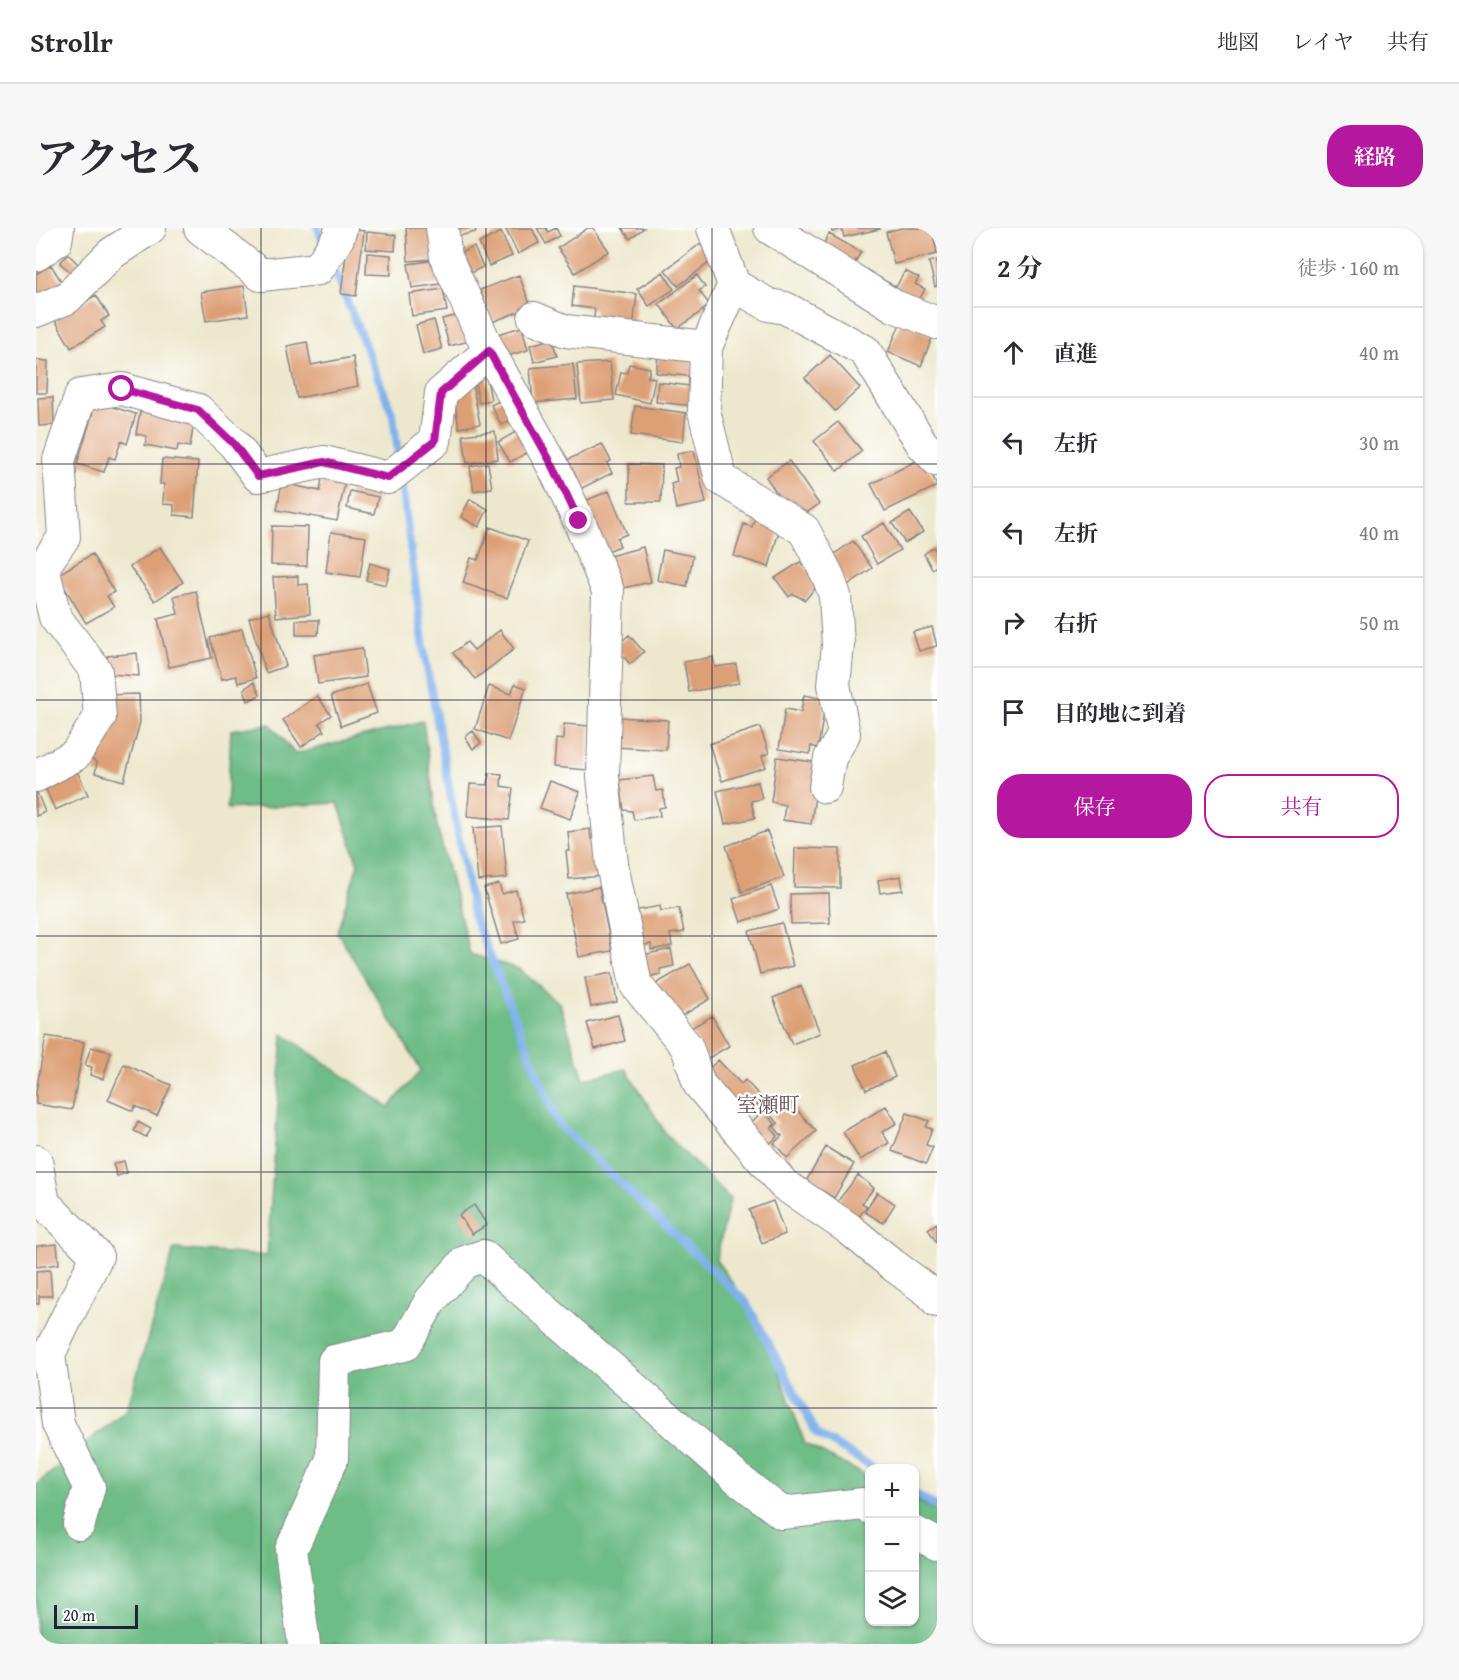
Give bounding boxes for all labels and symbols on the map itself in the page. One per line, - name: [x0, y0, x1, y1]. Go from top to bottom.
- route start: [108, 375, 134, 401]
- route end: [565, 507, 591, 533]
- district label: 室瀬町: [737, 1089, 800, 1120]
- scale bar: [54, 1602, 138, 1630]

